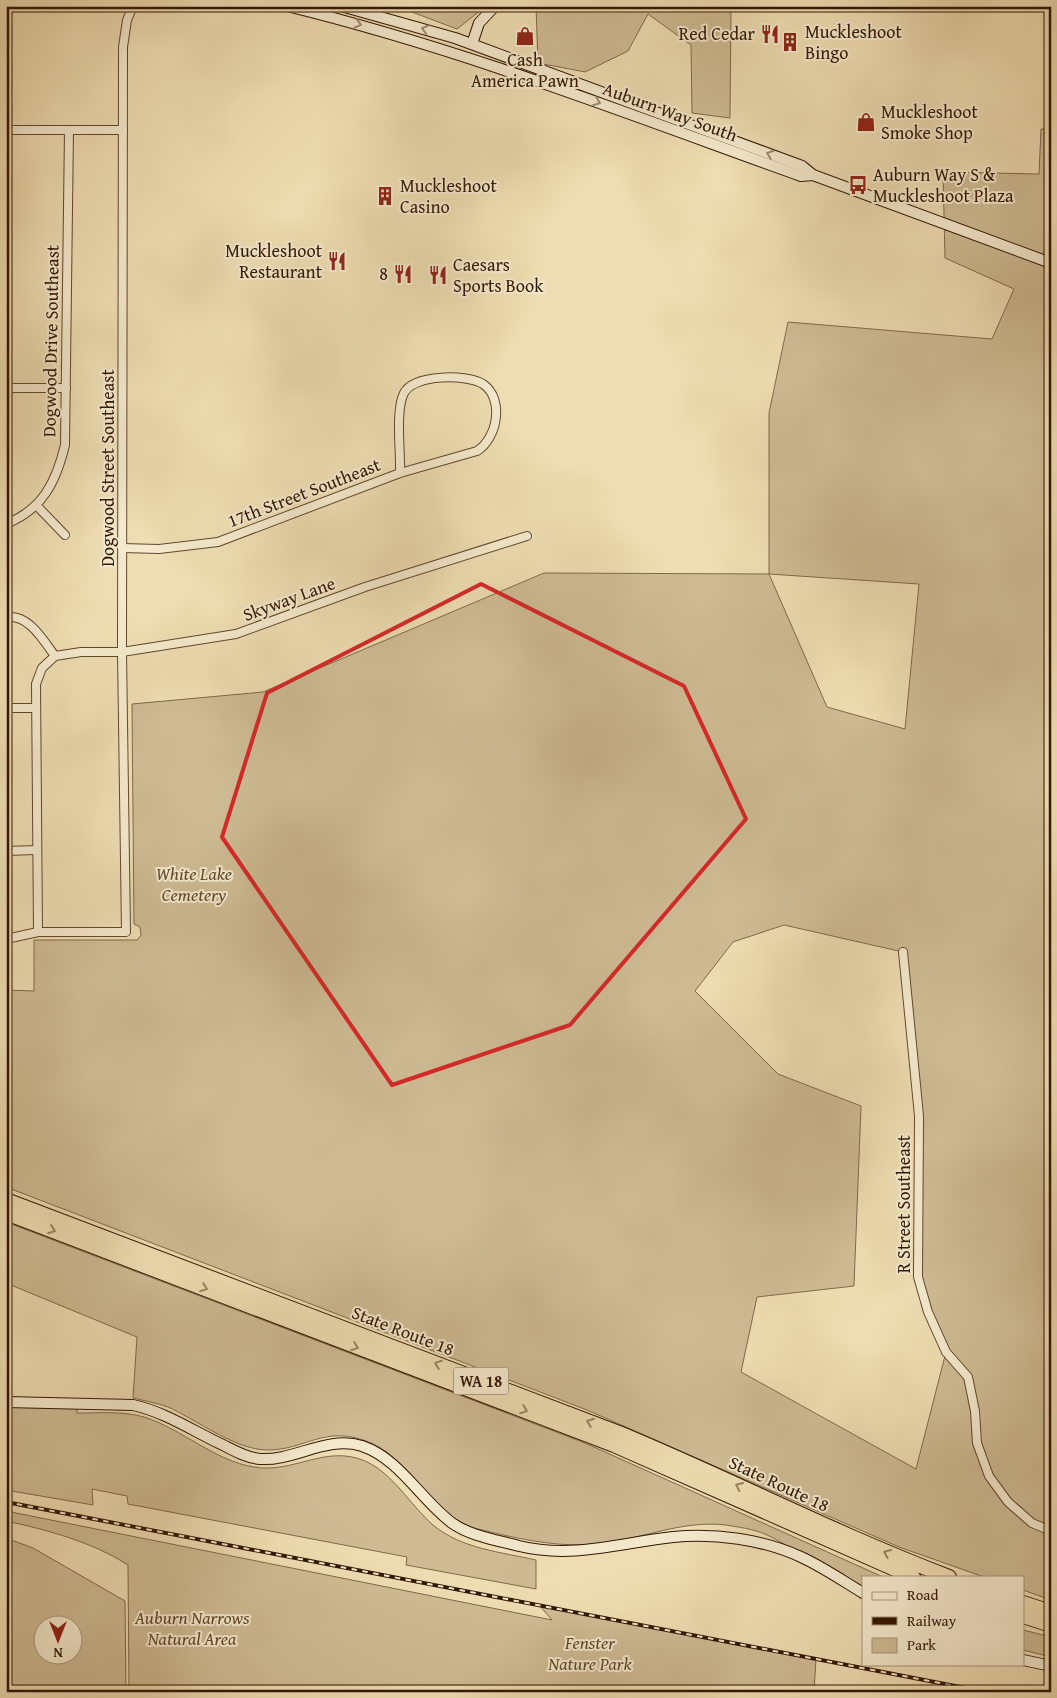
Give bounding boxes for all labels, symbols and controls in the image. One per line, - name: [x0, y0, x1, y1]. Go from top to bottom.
- one-way arrow: [354, 18, 363, 29]
- place label: Muckleshoot Bingo: [805, 18, 902, 66]
- place label: Red Cedar: [679, 20, 756, 47]
- restaurant icon: Red Cedar: [759, 23, 781, 45]
- one-way arrow: [422, 25, 430, 35]
- shop icon: Cash America Pawn: [514, 25, 536, 47]
- building icon: Muckleshoot Bingo: [779, 31, 801, 53]
- place label: Cash America Pawn: [471, 46, 579, 94]
- street label: Auburn Way South: [599, 75, 741, 148]
- one-way arrow: [592, 96, 600, 106]
- place label: Muckleshoot Smoke Shop: [881, 98, 978, 146]
- shop icon: Muckleshoot Smoke Shop: [855, 111, 877, 133]
- one-way arrow: [766, 150, 775, 160]
- place label: Auburn Way S & Muckleshoot Plaza: [873, 161, 1014, 209]
- place label: Muckleshoot Casino: [400, 172, 497, 220]
- bus stop icon: Auburn Way S & Muckleshoot Plaza: [847, 174, 869, 196]
- building icon: Muckleshoot Casino: [374, 185, 396, 207]
- place label: Muckleshoot Restaurant: [225, 237, 323, 285]
- street label: Dogwood Drive Southeast: [35, 244, 66, 437]
- restaurant icon: Muckleshoot Restaurant: [326, 250, 348, 272]
- place label: Caesars Sports Book: [453, 251, 544, 299]
- place label: 8: [379, 260, 388, 287]
- restaurant icon: 8: [392, 263, 414, 285]
- restaurant icon: Caesars Sports Book: [427, 264, 449, 286]
- street label: Dogwood Street Southeast: [94, 369, 121, 567]
- street label: 17th Street Southeast: [223, 451, 385, 534]
- street label: Skyway Lane: [239, 569, 339, 628]
- park label: White Lake Cemetery: [156, 860, 232, 908]
- street label: R Street Southeast: [890, 1134, 917, 1273]
- one-way arrow: [47, 1224, 56, 1234]
- one-way arrow: [199, 1282, 208, 1292]
- street label: State Route 18: [348, 1299, 458, 1362]
- one-way arrow: [351, 1341, 359, 1351]
- one-way arrow: [434, 1360, 442, 1370]
- road number: WA 18: [454, 1368, 508, 1394]
- one-way arrow: [519, 1404, 528, 1414]
- one-way arrow: [586, 1418, 594, 1428]
- street label: State Route 18: [725, 1449, 834, 1519]
- one-way arrow: [735, 1482, 744, 1492]
- one-way arrow: [883, 1548, 892, 1559]
- legend: [862, 1576, 1024, 1666]
- text: Road: [907, 1584, 938, 1605]
- park label: Auburn Narrows Natural Area: [134, 1604, 250, 1652]
- text: Railway: [907, 1610, 957, 1631]
- north arrow: [32, 1616, 82, 1666]
- park label: Fenster Nature Park: [547, 1629, 632, 1677]
- text: Park: [907, 1634, 936, 1655]
- text: N: [53, 1643, 63, 1663]

